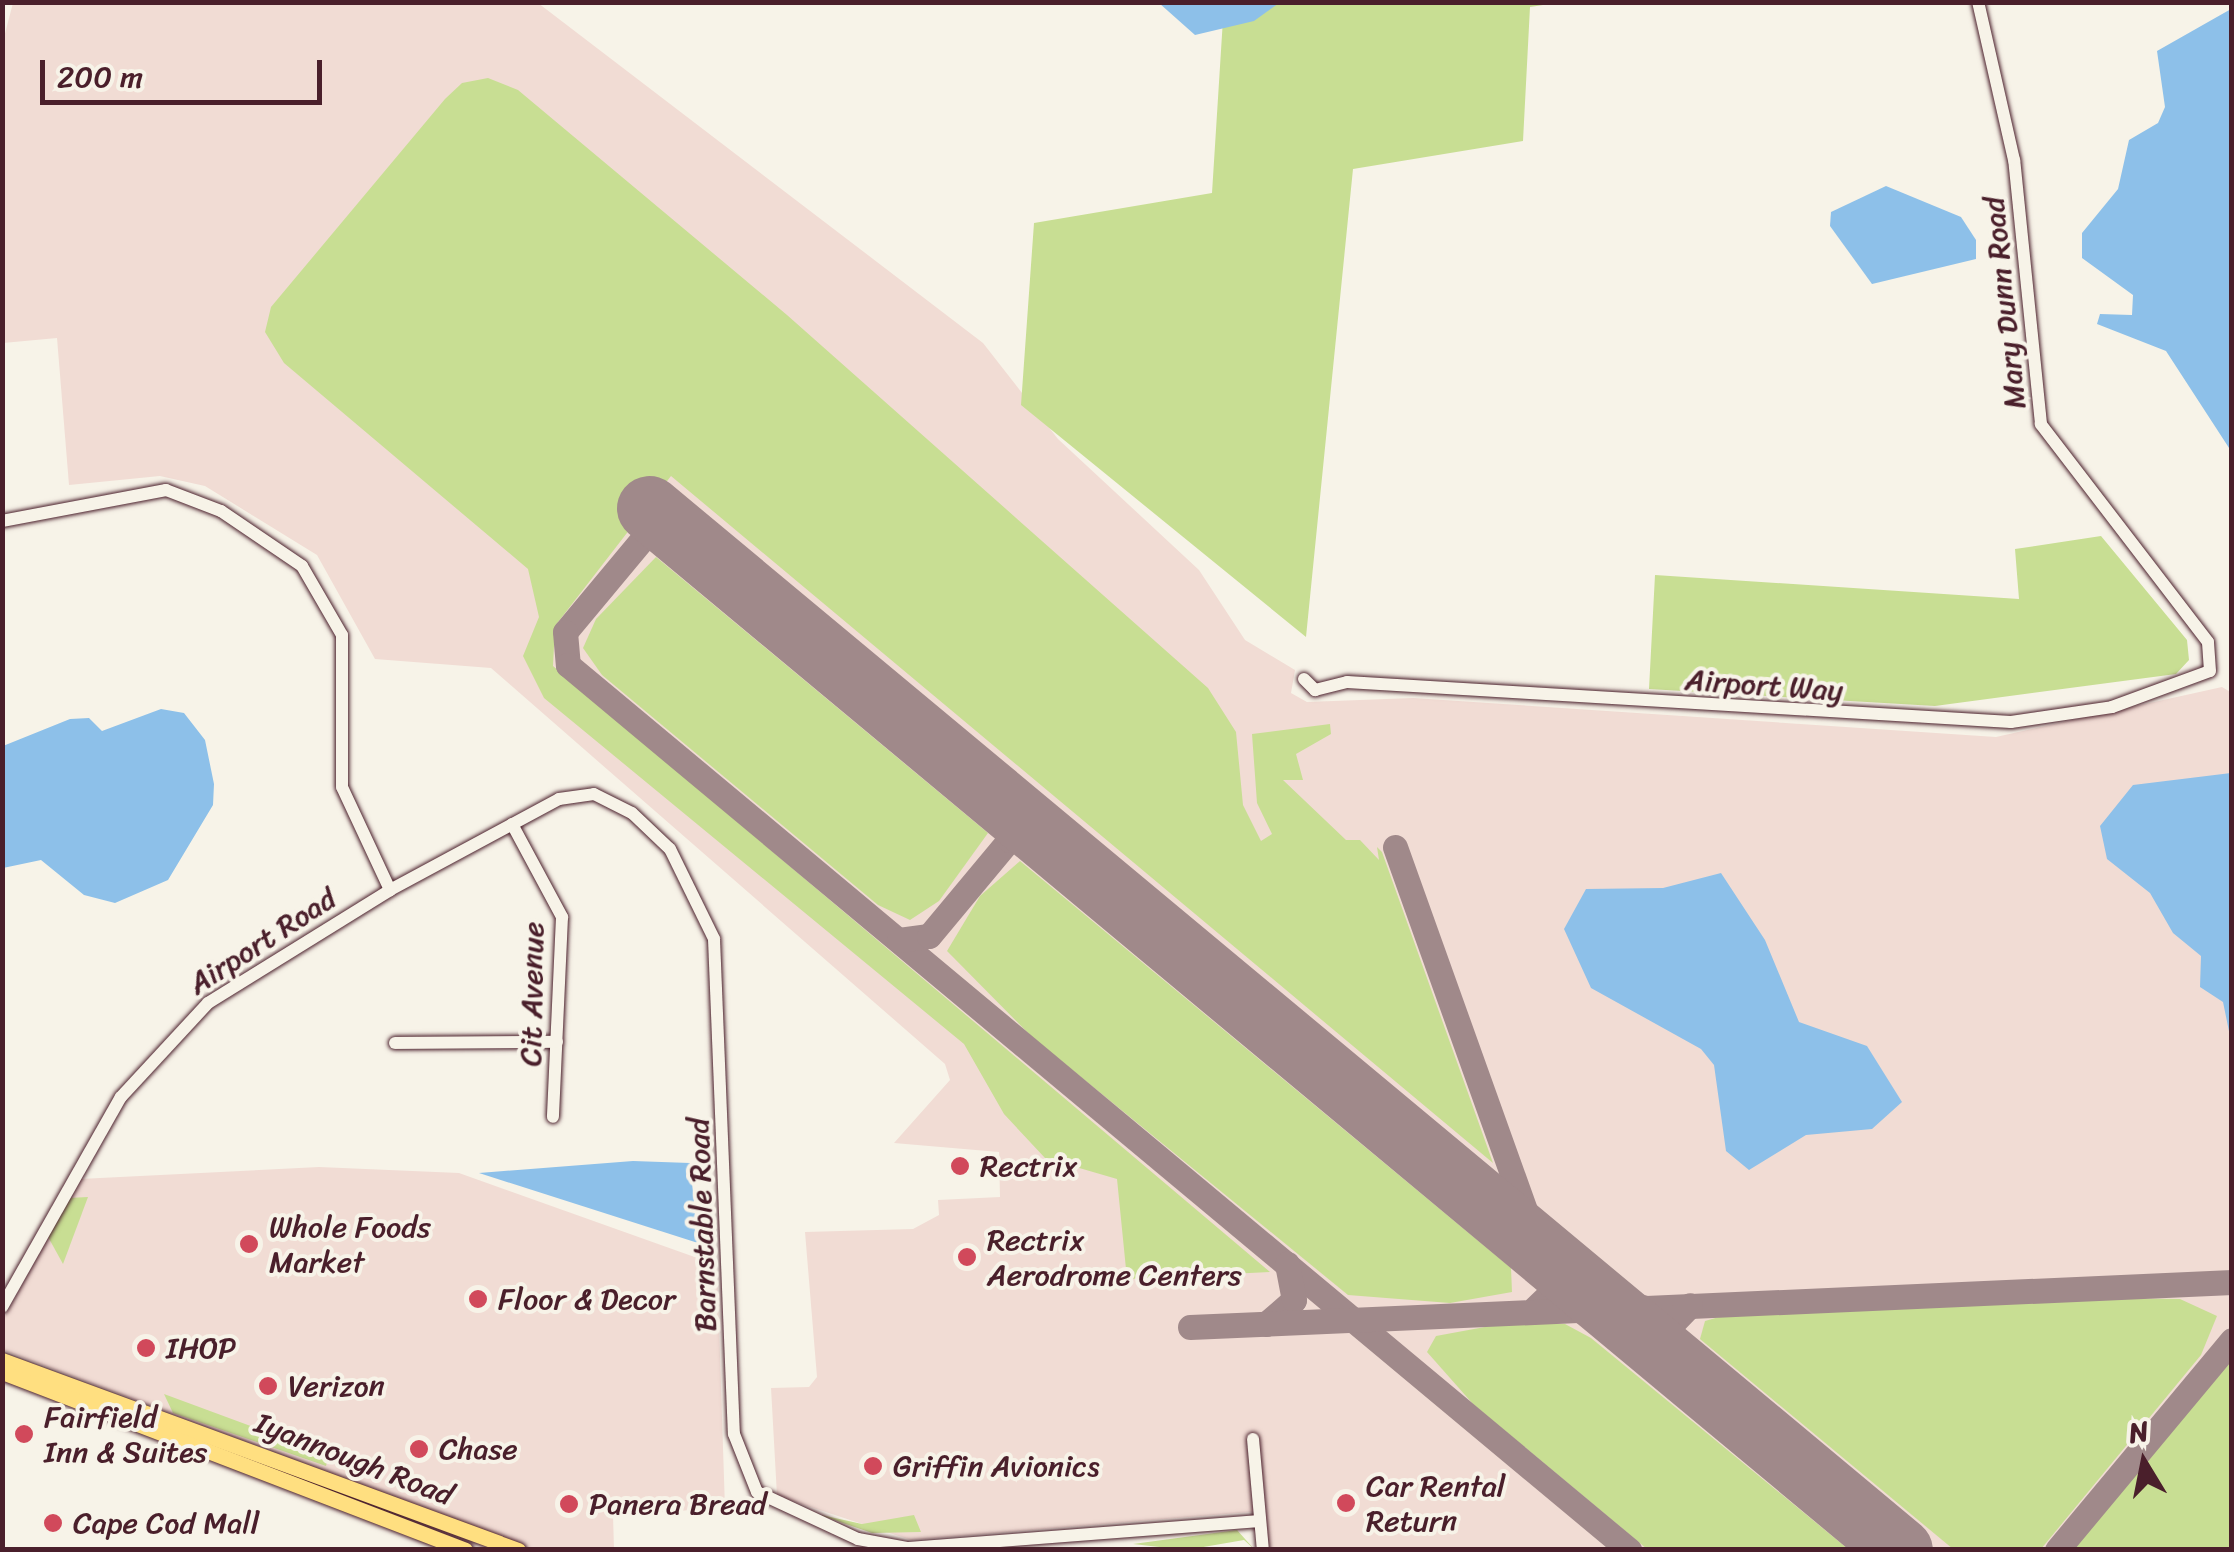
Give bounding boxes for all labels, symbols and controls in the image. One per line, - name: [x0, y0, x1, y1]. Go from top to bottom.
- scale bar: [45, 40, 328, 102]
- text: 200 m: [57, 50, 143, 104]
- street label: Mary Dunn Road: [1975, 195, 2033, 411]
- street label: Airport Way: [1684, 662, 1844, 708]
- street label: Airport Road: [181, 880, 343, 1002]
- street label: Cit Avenue: [513, 922, 551, 1066]
- street label: Barnstable Road: [680, 1117, 724, 1333]
- place label: Rectrix: [980, 1148, 1078, 1184]
- marker: Rectrix: [949, 1155, 971, 1177]
- place label: Whole Foods Market: [269, 1209, 431, 1280]
- place label: Rectrix Aerodrome Centers: [987, 1222, 1244, 1292]
- marker: Whole Foods Market: [238, 1233, 260, 1255]
- marker: Rectrix Aerodrome Centers: [956, 1246, 978, 1268]
- place label: Floor & Decor: [498, 1281, 676, 1317]
- marker: Floor & Decor: [467, 1288, 489, 1310]
- place label: IHOP: [166, 1330, 236, 1366]
- marker: IHOP: [135, 1337, 157, 1359]
- place label: Verizon: [288, 1368, 385, 1404]
- marker: Verizon: [257, 1375, 279, 1397]
- place label: Fairfield Inn & Suites: [44, 1399, 207, 1470]
- street label: Iyannough Road: [250, 1405, 458, 1513]
- text: N: [2125, 1406, 2153, 1458]
- north arrow: [2094, 1412, 2194, 1512]
- marker: Fairfield Inn & Suites: [13, 1423, 35, 1445]
- place label: Chase: [439, 1431, 518, 1467]
- marker: Chase: [408, 1438, 430, 1460]
- place label: Griffin Avionics: [893, 1448, 1101, 1484]
- marker: Griffin Avionics: [862, 1455, 884, 1477]
- place label: Car Rental Return: [1366, 1468, 1506, 1538]
- place label: Panera Bread: [589, 1486, 767, 1522]
- marker: Car Rental Return: [1335, 1492, 1357, 1514]
- marker: Panera Bread: [558, 1493, 580, 1515]
- place label: Cape Cod Mall: [73, 1505, 260, 1541]
- marker: Cape Cod Mall: [42, 1512, 64, 1534]

